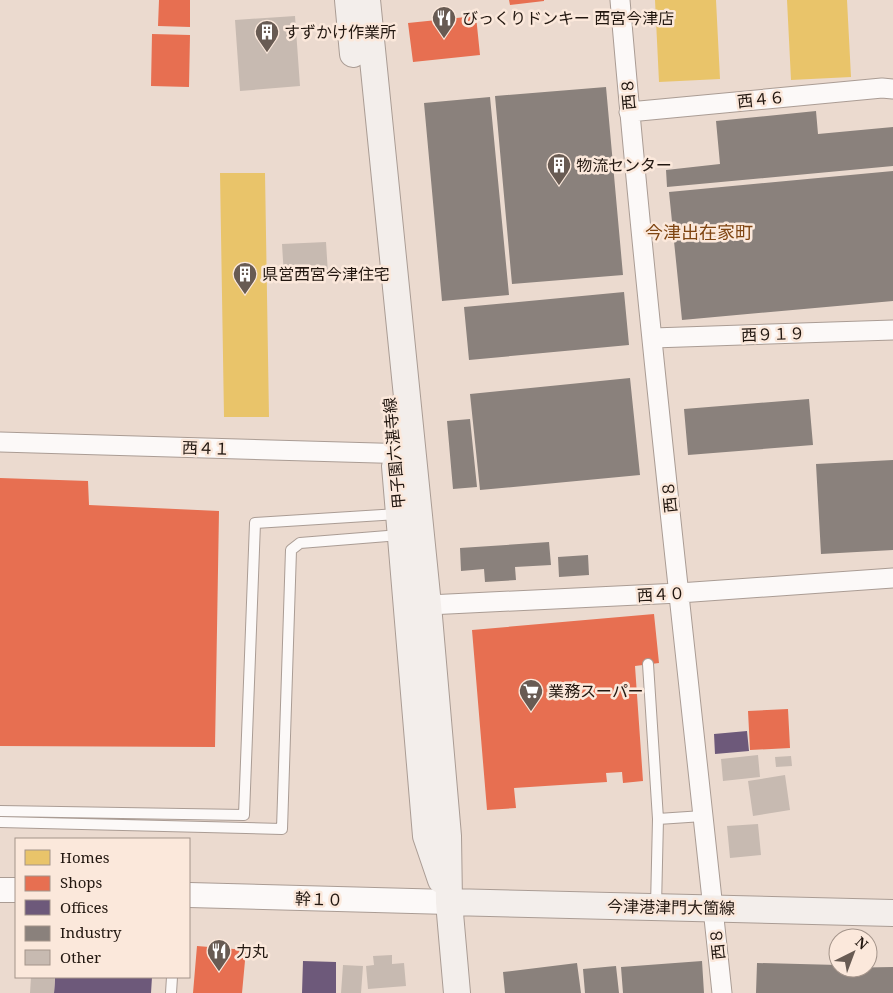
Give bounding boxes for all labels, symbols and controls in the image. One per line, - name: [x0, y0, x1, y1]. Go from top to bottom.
- restaurant icon: びっくりドンキー 西宮今津店: [431, 5, 457, 39]
- place label: びっくりドンキー 西宮今津店: [462, 7, 674, 29]
- building icon: すずかけ作業所: [254, 19, 280, 53]
- place label: すずかけ作業所: [284, 21, 396, 43]
- street label: 西８: [616, 77, 640, 111]
- street label: 西４６: [736, 86, 786, 112]
- building icon: 物流センター: [546, 152, 572, 186]
- place label: 物流センター: [576, 154, 672, 176]
- district label: 今津出在家町: [645, 220, 753, 244]
- building icon: 県営西宮今津住宅: [232, 261, 258, 295]
- place label: 県営西宮今津住宅: [262, 263, 390, 285]
- street label: 西９１９: [741, 322, 805, 346]
- street label: 甲子園六湛寺線: [378, 396, 410, 510]
- street label: 西４１: [182, 436, 230, 460]
- street label: 西８: [656, 480, 682, 514]
- street label: 西４０: [636, 582, 686, 606]
- supermarket icon: 業務スーパー: [518, 678, 544, 712]
- place label: 業務スーパー: [548, 680, 644, 702]
- legend: [15, 838, 190, 978]
- text: Homes: [60, 847, 110, 867]
- text: Shops: [60, 872, 103, 892]
- street label: 幹１０: [295, 887, 343, 911]
- street label: 今津港津門大箇線: [607, 895, 735, 919]
- text: Offices: [60, 897, 109, 917]
- text: Industry: [60, 922, 122, 942]
- street label: 西８: [704, 927, 730, 961]
- north arrow: [828, 928, 878, 978]
- text: N: [852, 932, 872, 954]
- restaurant icon: 力丸: [206, 938, 232, 972]
- place label: 力丸: [236, 940, 268, 962]
- text: Other: [60, 947, 101, 967]

